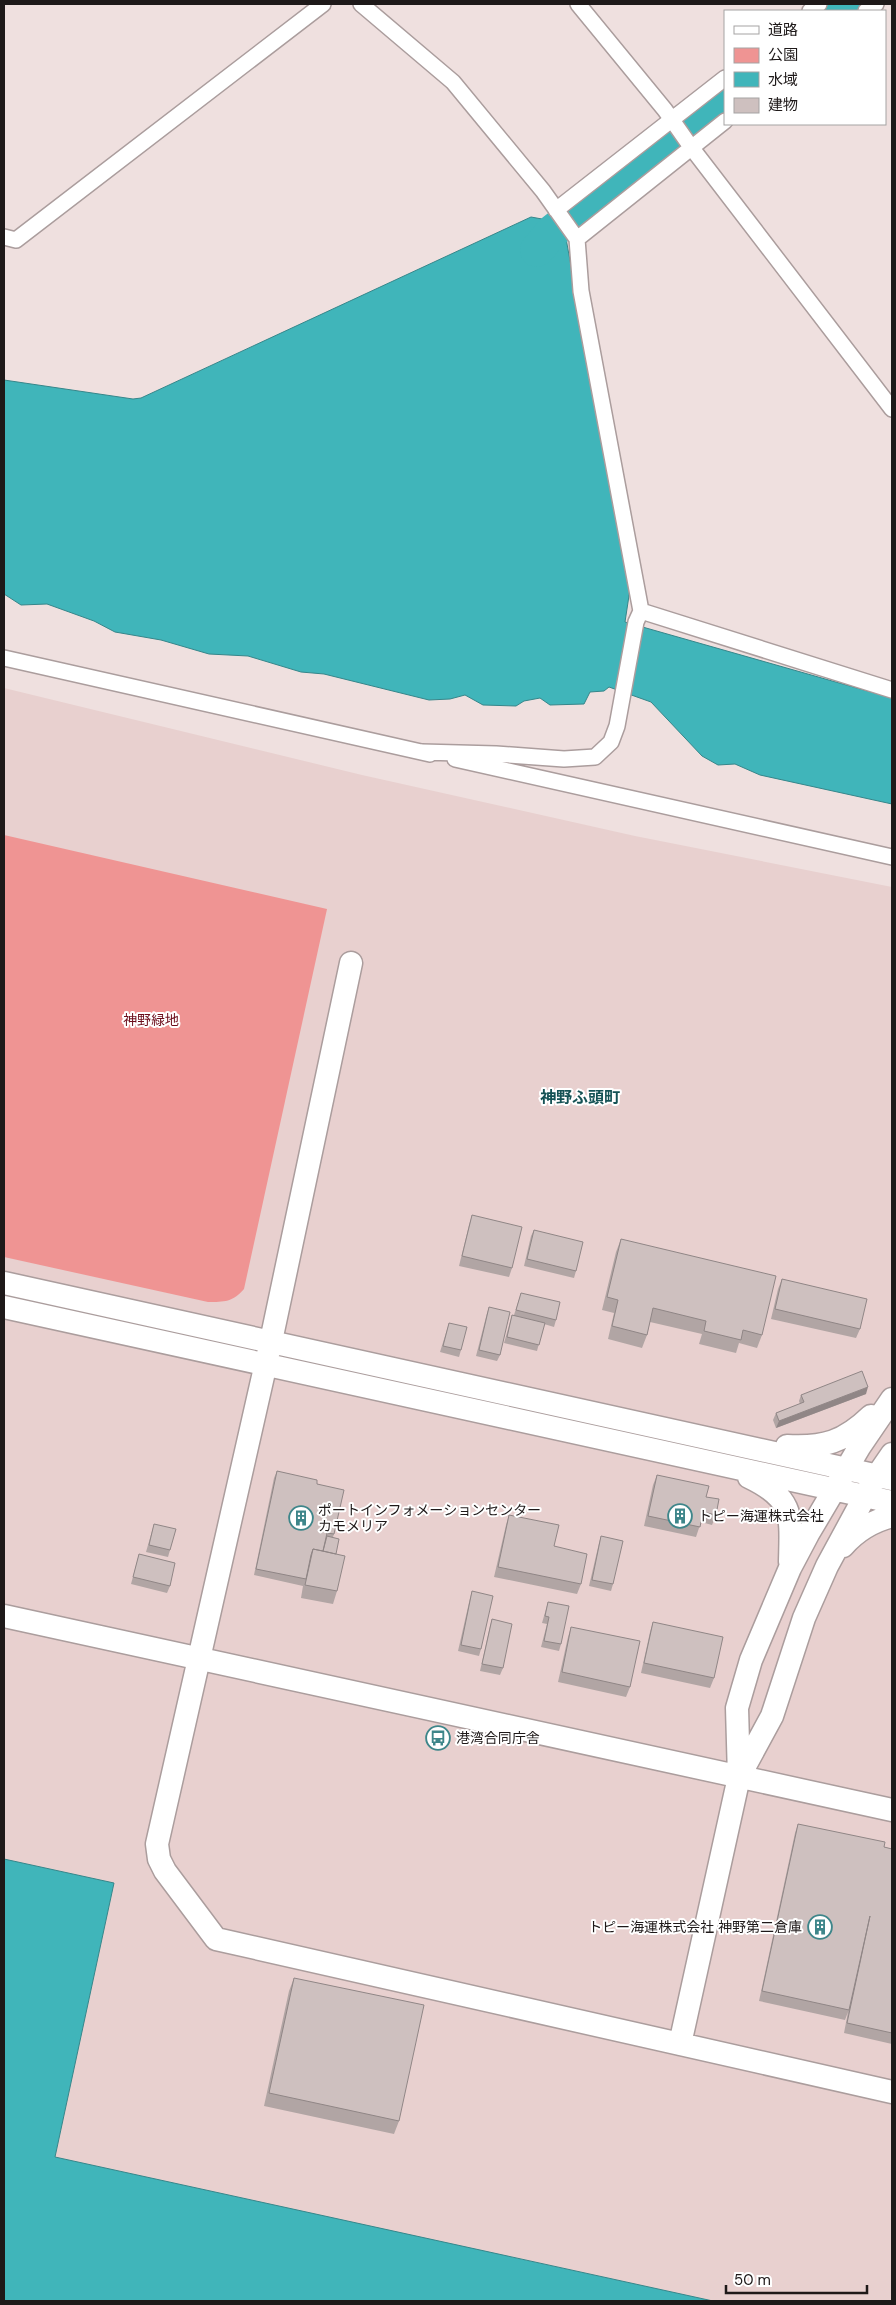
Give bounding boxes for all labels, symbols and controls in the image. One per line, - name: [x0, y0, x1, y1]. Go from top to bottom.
- legend: [724, 10, 886, 125]
- text: 道路: [768, 20, 798, 40]
- text: 公園: [768, 45, 798, 65]
- text: 水域: [768, 70, 798, 90]
- text: 建物: [768, 95, 798, 115]
- park label: 神野緑地: [123, 1011, 179, 1029]
- district label: 神野ふ頭町: [540, 1087, 620, 1108]
- place label: ポートインフォメーションセンター カモメリア: [318, 1501, 541, 1535]
- building icon: トピー海運株式会社: [667, 1503, 693, 1529]
- building icon: ポートインフォメーションセンター カモメリア: [288, 1505, 314, 1531]
- place label: トピー海運株式会社: [698, 1507, 824, 1525]
- bus stop icon: 港湾合同庁舎: [425, 1725, 451, 1751]
- place label: 港湾合同庁舎: [456, 1729, 540, 1747]
- building icon: トピー海運株式会社 神野第二倉庫: [807, 1914, 833, 1940]
- place label: トピー海運株式会社 神野第二倉庫: [588, 1918, 802, 1936]
- scale bar: [726, 2262, 867, 2294]
- text: 50 m: [734, 2270, 771, 2290]

